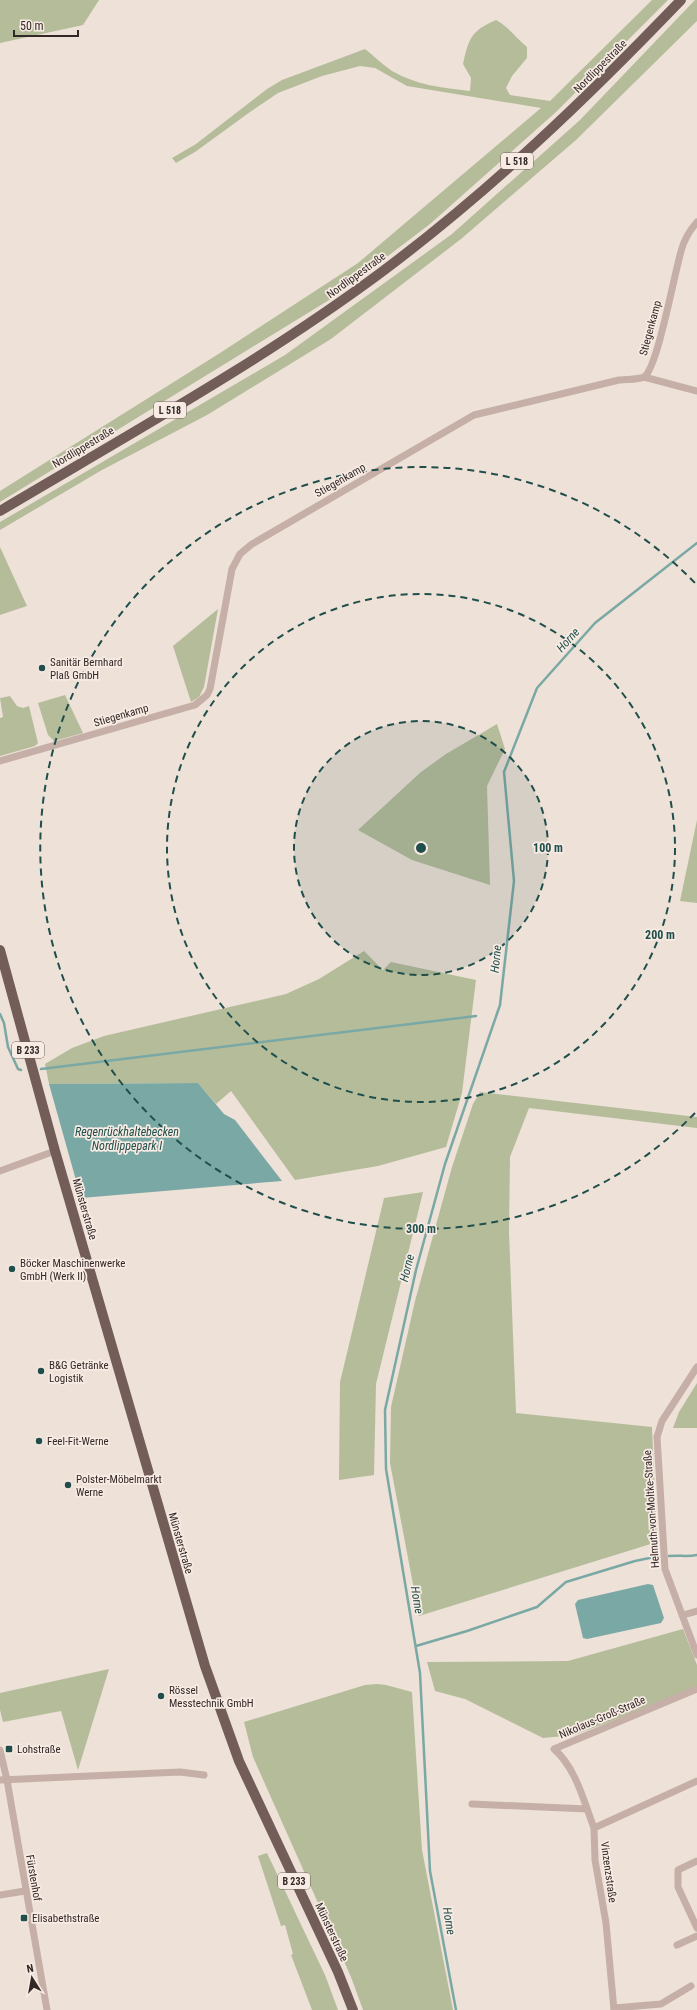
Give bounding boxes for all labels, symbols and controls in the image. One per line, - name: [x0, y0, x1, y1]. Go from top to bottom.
- scale bar: [14, 12, 78, 38]
- text: 50 m: [20, 19, 44, 33]
- street label: Nordlippestraße: [571, 37, 630, 96]
- road number: L 518: [501, 153, 533, 169]
- street label: Nordlippestraße: [324, 250, 388, 301]
- street label: Stiegenkamp: [637, 299, 664, 357]
- road number: L 518: [154, 402, 186, 418]
- street label: Nordlippestraße: [50, 424, 116, 471]
- street label: Stiegenkamp: [313, 461, 368, 500]
- water label: Horne: [554, 625, 583, 655]
- place label: Sanitär Bernhard Plaß GmbH: [50, 656, 122, 682]
- marker: Sanitär Bernhard Plaß GmbH: [37, 663, 47, 673]
- street label: Stiegenkamp: [92, 701, 150, 730]
- centre of rings: [414, 841, 428, 855]
- text: 100 m: [533, 841, 563, 855]
- text: 200 m: [645, 928, 675, 942]
- water label: Horne: [488, 944, 504, 974]
- road number: B 233: [12, 1042, 44, 1058]
- water label: Regenrückhaltebecken Nordlippepark I: [75, 1125, 179, 1153]
- street label: Münsterstraße: [70, 1177, 99, 1241]
- text: 300 m: [406, 1222, 436, 1236]
- water label: Horne: [397, 1252, 417, 1283]
- place label: Böcker Maschinenwerke GmbH (Werk II): [20, 1257, 125, 1283]
- marker: Böcker Maschinenwerke GmbH (Werk II): [7, 1264, 17, 1274]
- place label: B&G Getränke Logistik: [49, 1359, 109, 1385]
- marker: B&G Getränke Logistik: [36, 1366, 46, 1376]
- place label: Feel-Fit-Werne: [47, 1435, 109, 1448]
- marker: Feel-Fit-Werne: [34, 1436, 44, 1446]
- street label: Helmuth-von-Moltke-Straße: [641, 1450, 662, 1568]
- place label: Polster-Möbelmarkt Werne: [76, 1473, 162, 1499]
- marker: Polster-Möbelmarkt Werne: [63, 1480, 73, 1490]
- street label: Münsterstraße: [166, 1511, 195, 1575]
- water label: Horne: [408, 1585, 426, 1615]
- place label: Rössel Messtechnik GmbH: [169, 1684, 254, 1710]
- marker: Rössel Messtechnik GmbH: [156, 1691, 166, 1701]
- street label: Nikolaus-Groß-Straße: [557, 1693, 647, 1742]
- place label: Lohstraße: [17, 1743, 61, 1756]
- marker: Lohstraße: [4, 1744, 14, 1754]
- street label: Vinzenzstraße: [598, 1841, 619, 1904]
- street label: Fürstenhof: [23, 1854, 44, 1903]
- road number: B 233: [278, 1873, 310, 1889]
- street label: Münsterstraße: [312, 1901, 351, 1964]
- water label: Horne: [440, 1906, 458, 1936]
- place label: Elisabethstraße: [32, 1912, 100, 1925]
- marker: Elisabethstraße: [19, 1913, 29, 1923]
- north arrow: [12, 1958, 52, 1998]
- text: N: [26, 1962, 35, 1976]

